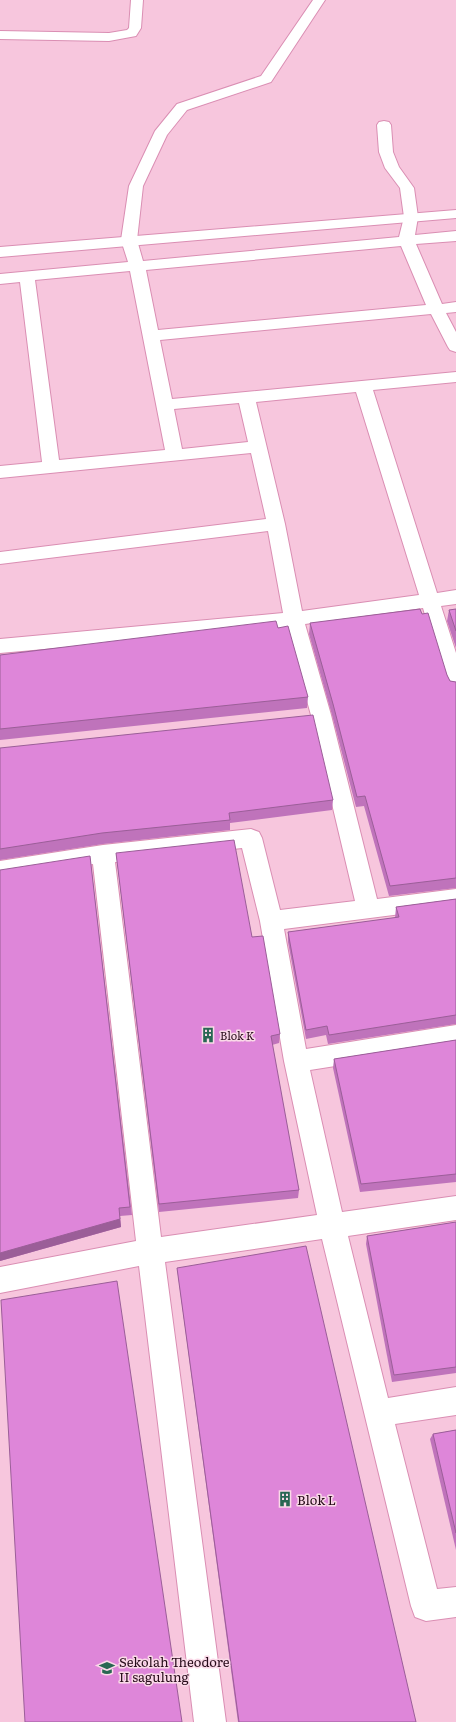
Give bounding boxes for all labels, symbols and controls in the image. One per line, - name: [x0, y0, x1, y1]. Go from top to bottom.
- building icon: Blok K: [199, 1026, 217, 1044]
- place label: Blok K: [220, 1027, 255, 1043]
- building icon: Blok L: [276, 1490, 294, 1508]
- place label: Blok L: [297, 1490, 336, 1509]
- place label: Sekolah Theodore II sagulung: [119, 1652, 230, 1686]
- school or university icon: Sekolah Theodore II sagulung: [98, 1659, 116, 1677]

